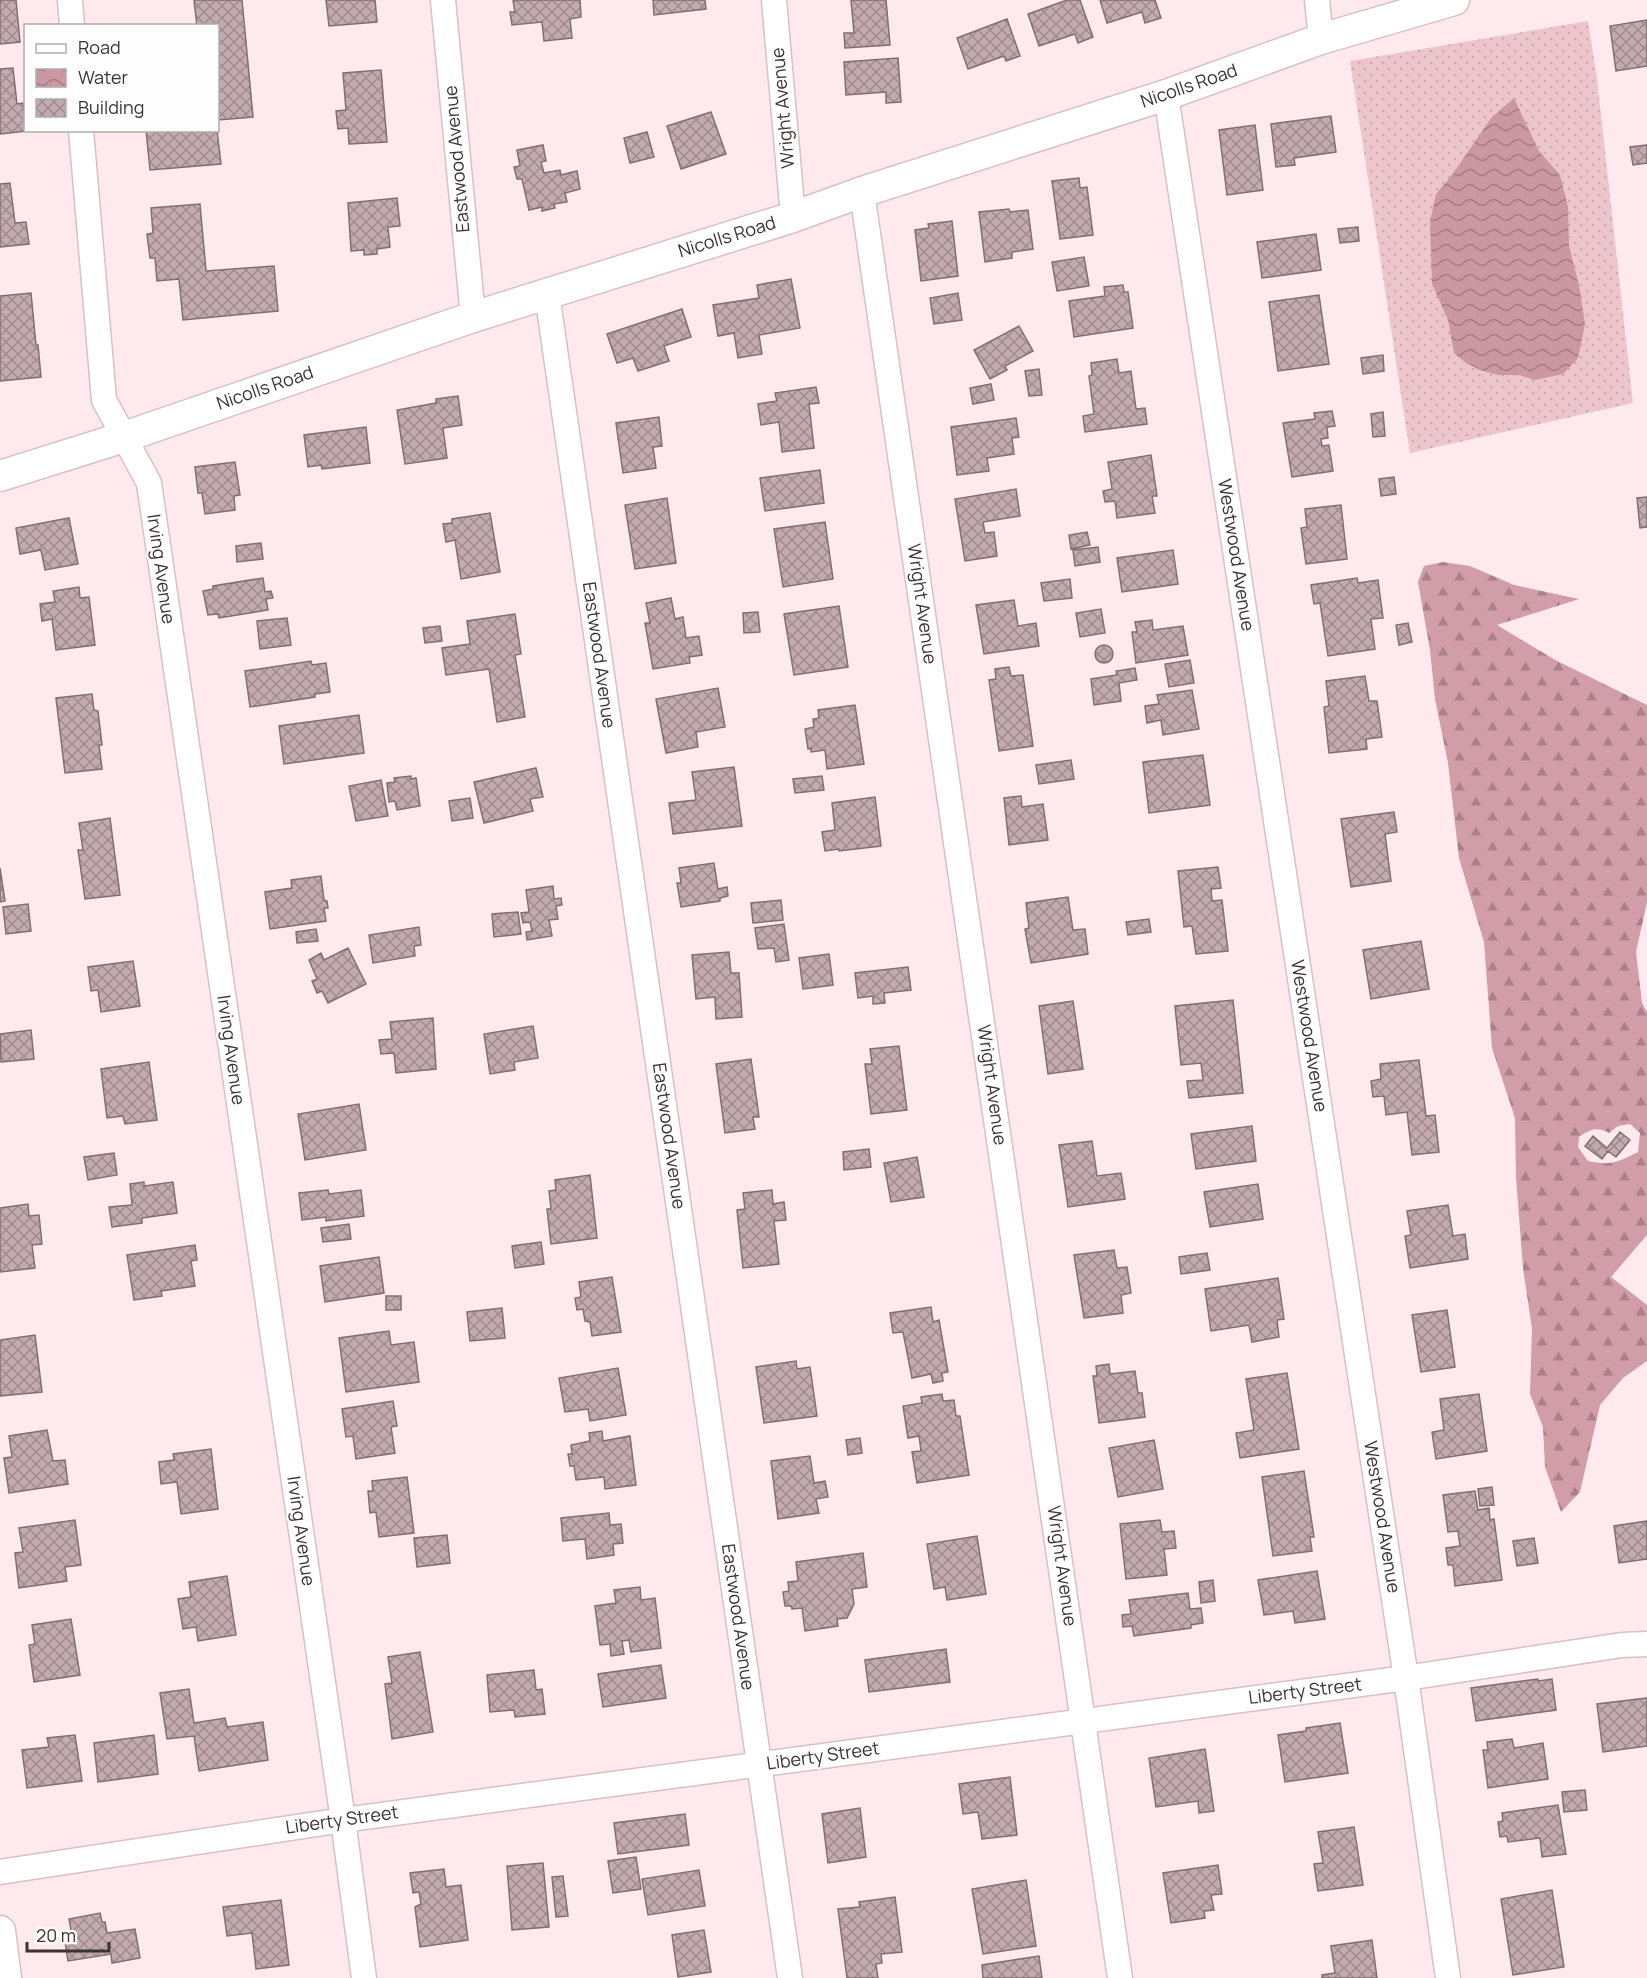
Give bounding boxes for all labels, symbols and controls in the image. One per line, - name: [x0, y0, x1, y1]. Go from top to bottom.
- legend: [24, 24, 219, 132]
- text: Road: [78, 35, 121, 59]
- street label: Wright Avenue: [765, 47, 799, 170]
- street label: Nicolls Road: [1137, 57, 1240, 113]
- text: Water: [78, 65, 128, 89]
- street label: Eastwood Avenue: [438, 85, 474, 234]
- text: Building: [78, 95, 144, 119]
- street label: Nicolls Road: [675, 210, 779, 262]
- street label: Nicolls Road: [213, 359, 316, 415]
- street label: Westwood Avenue: [1213, 477, 1261, 633]
- street label: Irving Avenue: [142, 512, 182, 625]
- street label: Wright Avenue: [903, 542, 943, 666]
- street label: Eastwood Avenue: [578, 580, 622, 730]
- street label: Westwood Avenue: [1286, 958, 1334, 1114]
- street label: Irving Avenue: [212, 993, 252, 1106]
- street label: Wright Avenue: [973, 1023, 1013, 1147]
- street label: Eastwood Avenue: [648, 1061, 692, 1211]
- street label: Westwood Avenue: [1359, 1439, 1407, 1595]
- street label: Irving Avenue: [282, 1474, 322, 1587]
- street label: Wright Avenue: [1043, 1504, 1083, 1628]
- street label: Eastwood Avenue: [717, 1542, 761, 1692]
- street label: Liberty Street: [1247, 1671, 1363, 1709]
- street label: Liberty Street: [765, 1735, 881, 1775]
- street label: Liberty Street: [284, 1799, 400, 1839]
- scale bar: [27, 1915, 110, 1953]
- text: 20 m: [36, 1923, 76, 1947]

